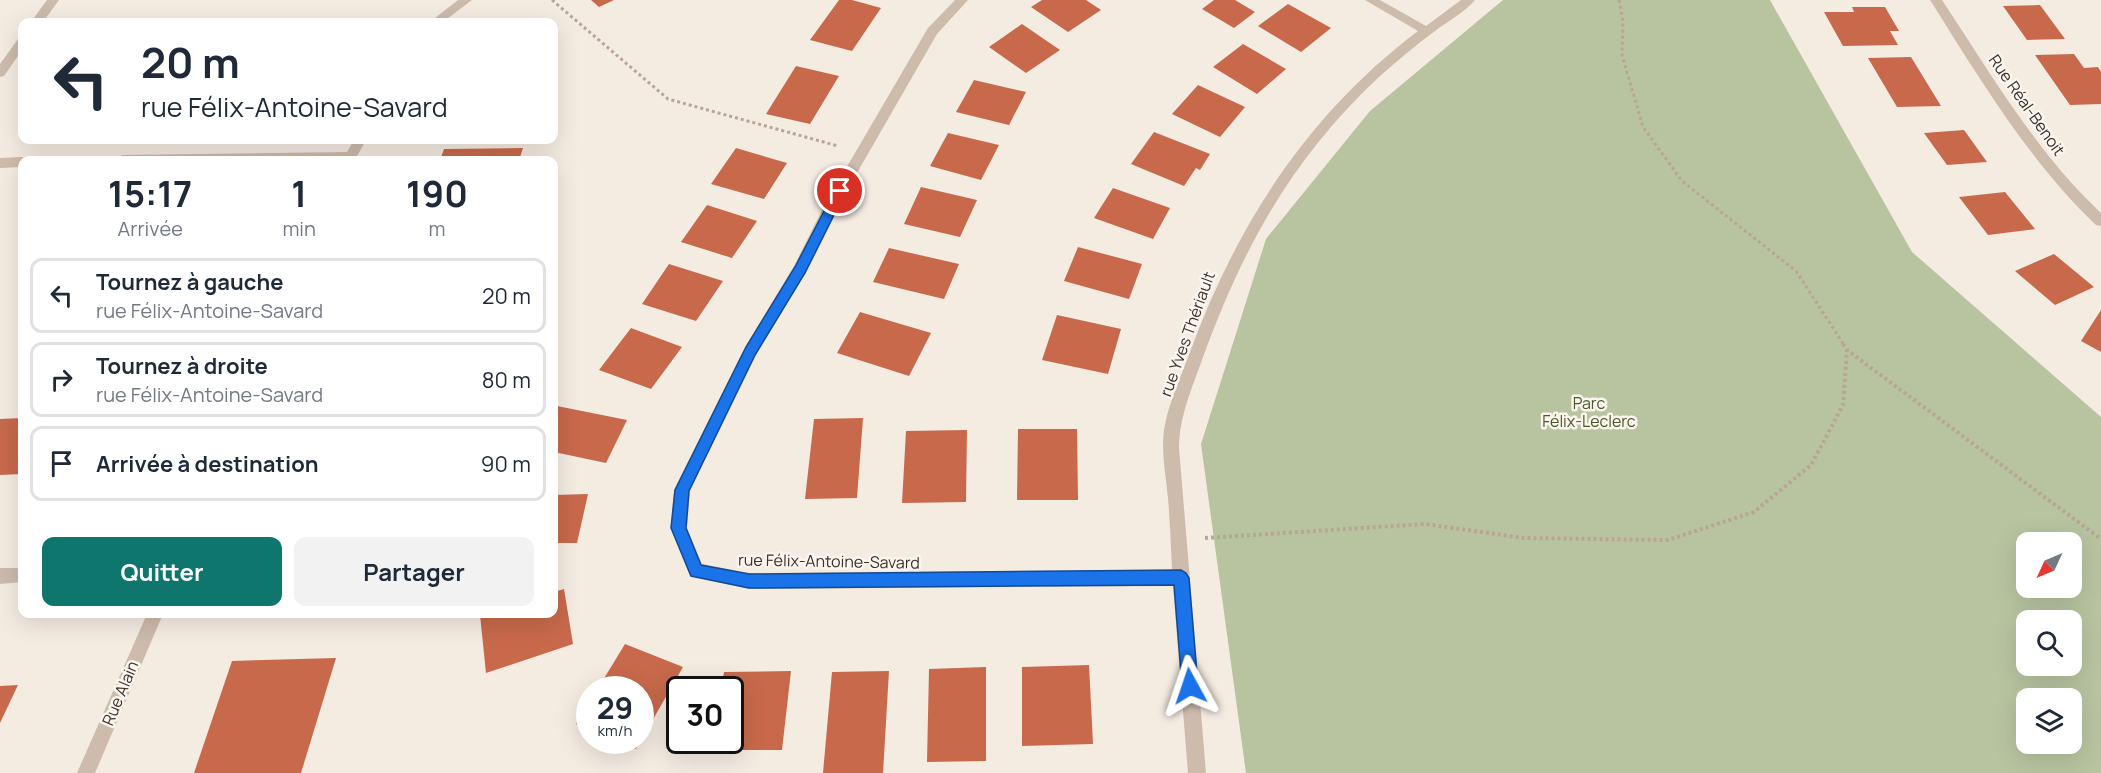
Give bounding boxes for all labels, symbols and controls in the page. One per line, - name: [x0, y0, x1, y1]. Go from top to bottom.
- text: 20 m: [141, 33, 240, 91]
- icon: left: [42, 42, 120, 120]
- street label: Rue Réal-Benoit: [1984, 50, 2070, 160]
- text: rue Félix-Antoine-Savard: [141, 88, 448, 125]
- pin: [814, 165, 865, 216]
- text: 15:17: [108, 169, 192, 218]
- text: 1: [291, 169, 307, 218]
- text: 190: [406, 169, 468, 218]
- icon: arrive: [823, 174, 856, 207]
- text: Arrivée: [118, 215, 183, 242]
- text: min: [282, 215, 316, 242]
- text: m: [428, 215, 445, 242]
- text: Tournez à gauche: [96, 267, 283, 297]
- street label: rue Yves Thériault: [1154, 269, 1220, 399]
- icon: left: [45, 279, 78, 312]
- text: 20 m: [482, 281, 531, 311]
- text: rue Félix-Antoine-Savard: [96, 297, 323, 324]
- text: Tournez à droite: [96, 351, 268, 381]
- icon: right: [45, 363, 78, 396]
- text: 80 m: [482, 365, 531, 395]
- text: rue Félix-Antoine-Savard: [96, 381, 323, 408]
- park label: Parc Félix-Leclerc: [1542, 392, 1636, 432]
- icon: arrive: [45, 447, 78, 480]
- text: Arrivée à destination: [96, 449, 319, 479]
- text: 90 m: [481, 449, 531, 479]
- north arrow: [2016, 532, 2082, 598]
- map controls: [2016, 532, 2082, 754]
- button: Quitter: [42, 537, 282, 606]
- button: Partager: [294, 537, 534, 606]
- street label: rue Félix-Antoine-Savard: [738, 548, 920, 574]
- button: search: [2016, 610, 2082, 676]
- position arrow: [1158, 654, 1222, 718]
- street label: Rue Alain: [97, 657, 143, 729]
- speed limit sign: 30: [666, 676, 744, 754]
- text: 29: [597, 687, 633, 728]
- button: layers: [2016, 688, 2082, 754]
- text: km/h: [598, 720, 632, 741]

